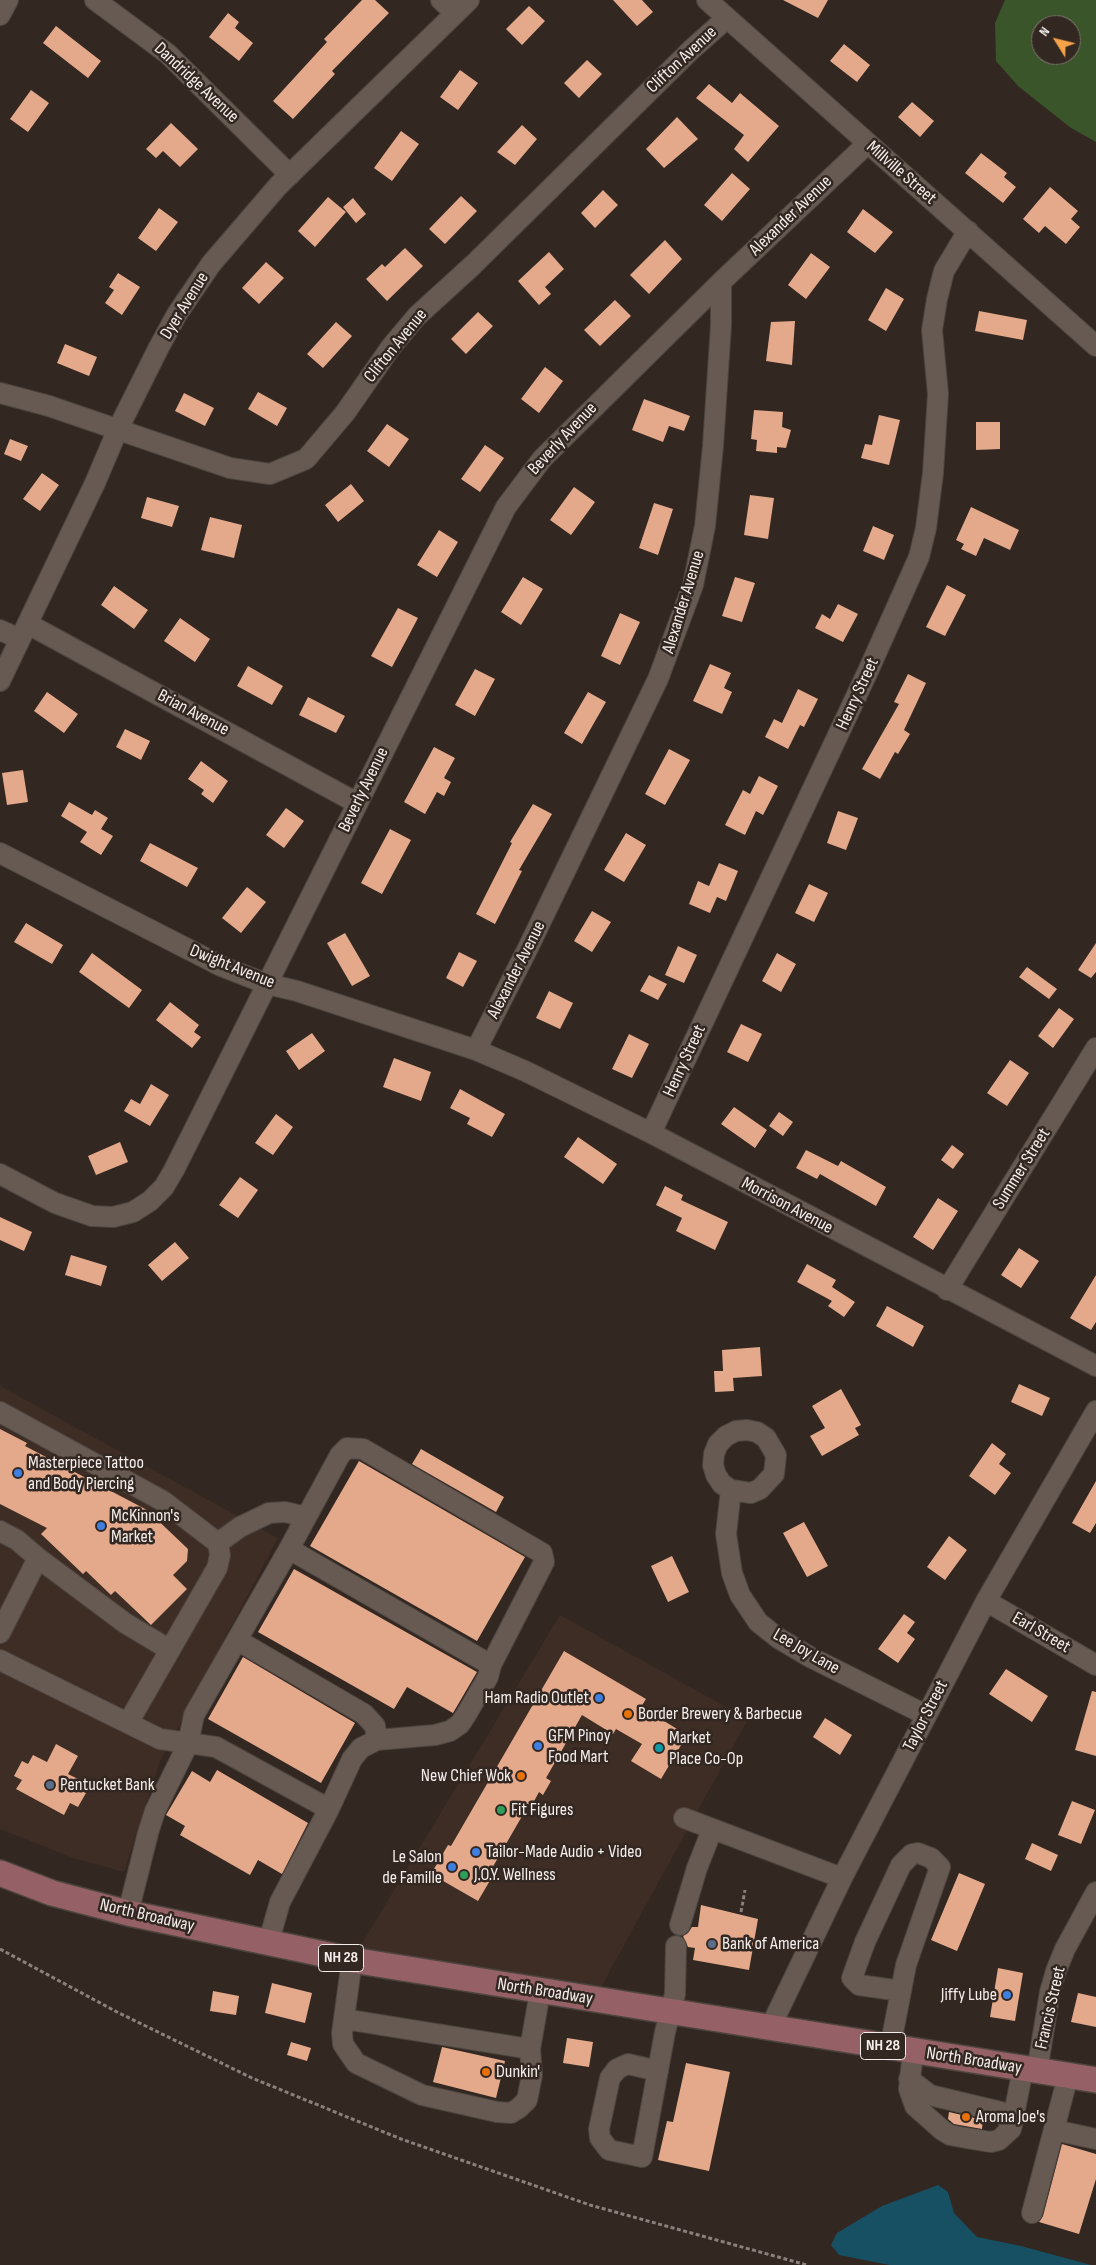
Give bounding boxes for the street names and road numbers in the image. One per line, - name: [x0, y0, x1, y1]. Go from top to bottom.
- street label: Clifton Avenue: [642, 22, 722, 98]
- street label: Dandridge Avenue: [149, 38, 243, 128]
- street label: Millville Street: [862, 137, 940, 209]
- street label: Alexander Avenue: [745, 171, 837, 261]
- street label: Dyer Avenue: [156, 269, 214, 343]
- street label: Clifton Avenue: [360, 305, 432, 387]
- street label: Beverly Avenue: [524, 398, 602, 480]
- street label: Alexander Avenue: [658, 548, 710, 656]
- street label: Henry Street: [832, 654, 884, 734]
- street label: Brian Avenue: [153, 685, 233, 741]
- street label: Beverly Avenue: [334, 744, 394, 836]
- street label: Alexander Avenue: [483, 918, 551, 1022]
- street label: Dwight Avenue: [186, 940, 278, 994]
- street label: Henry Street: [659, 1021, 711, 1101]
- street label: Summer Street: [989, 1124, 1055, 1214]
- street label: Morrison Avenue: [738, 1173, 836, 1239]
- street label: Earl Street: [1008, 1608, 1074, 1658]
- street label: Lee Joy Lane: [769, 1624, 843, 1680]
- street label: Taylor Street: [899, 1677, 953, 1755]
- street label: North Broadway: [98, 1895, 196, 1937]
- road number: NH 28: [318, 1945, 364, 1972]
- street label: Francis Street: [1031, 1965, 1071, 2051]
- street label: North Broadway: [496, 1974, 594, 2010]
- road number: NH 28: [860, 2032, 906, 2060]
- street label: North Broadway: [925, 2043, 1023, 2079]

